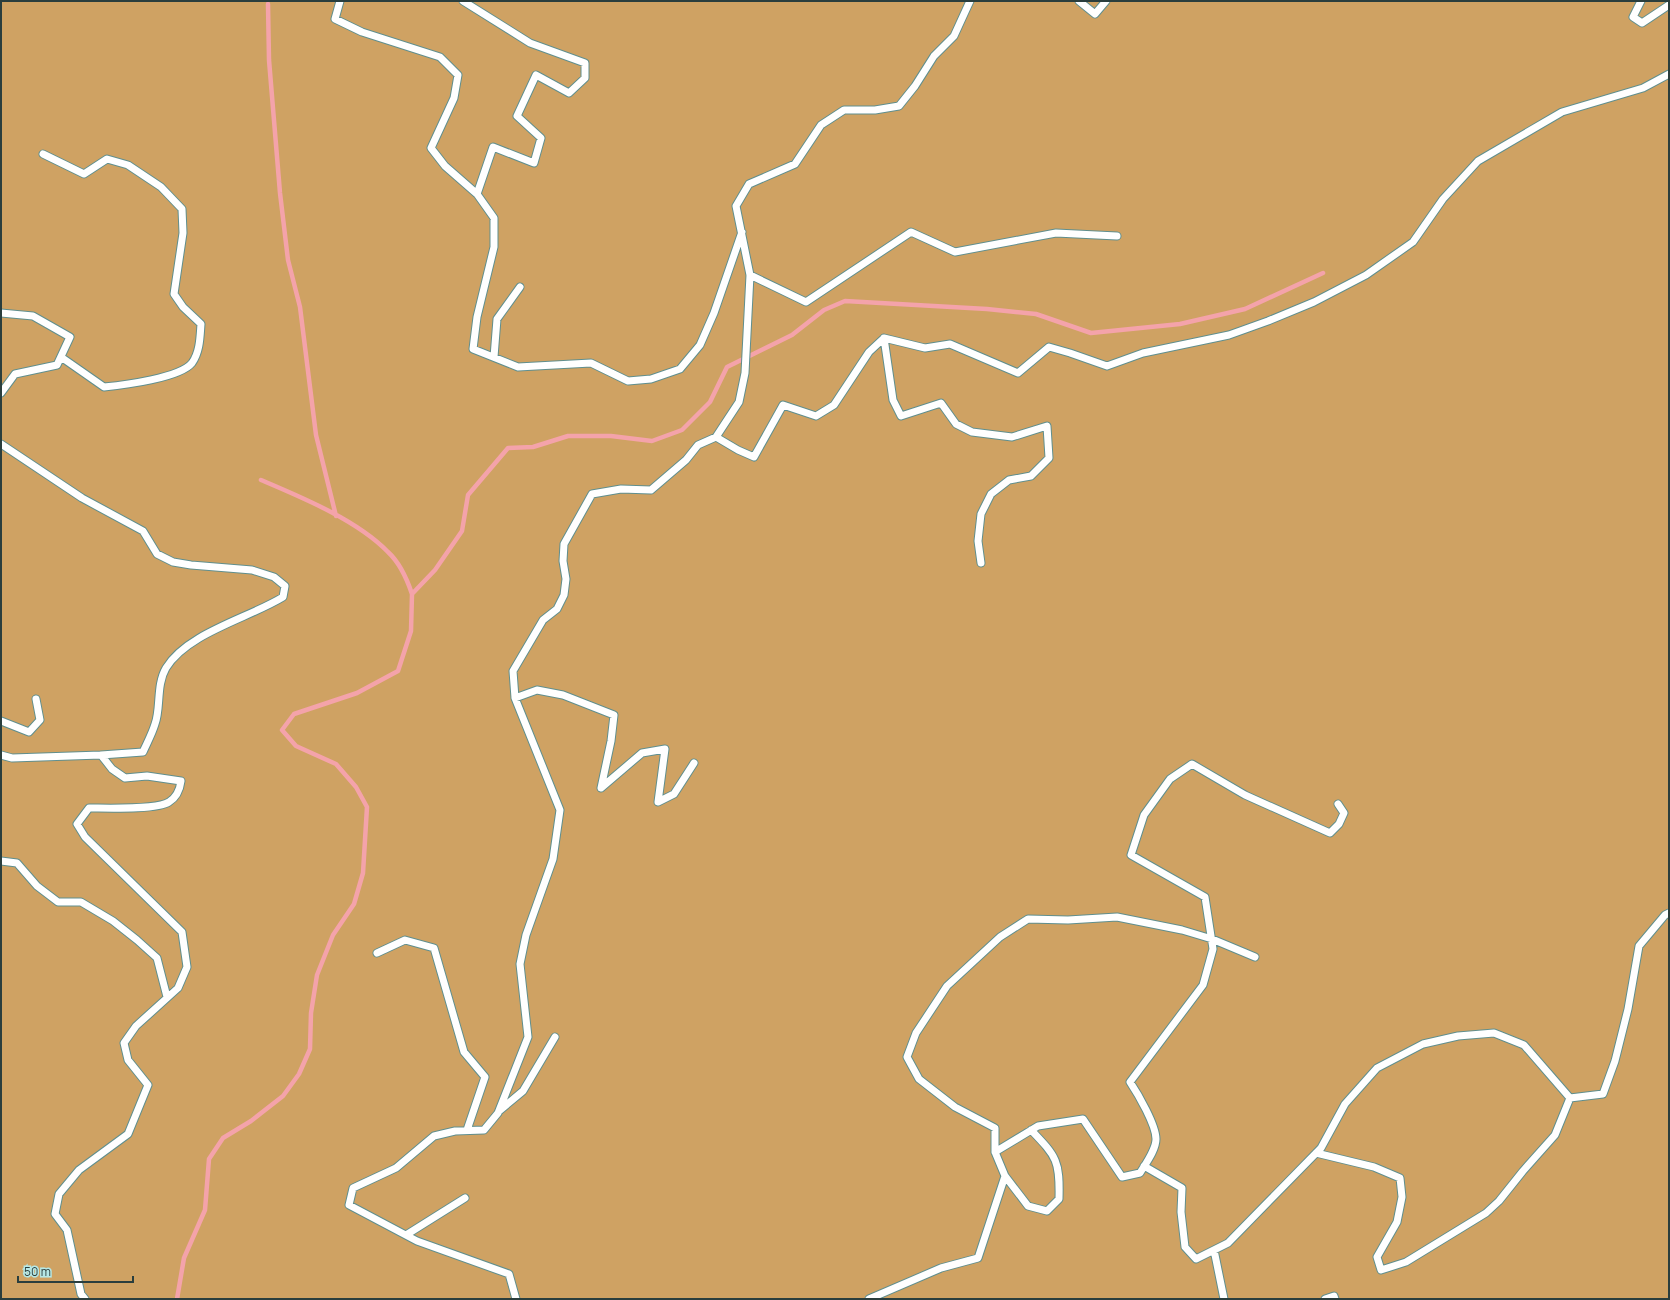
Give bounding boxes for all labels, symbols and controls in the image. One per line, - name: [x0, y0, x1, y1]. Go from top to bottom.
- scale bar: [18, 1258, 133, 1284]
- text: 50 m: [24, 1263, 51, 1280]

